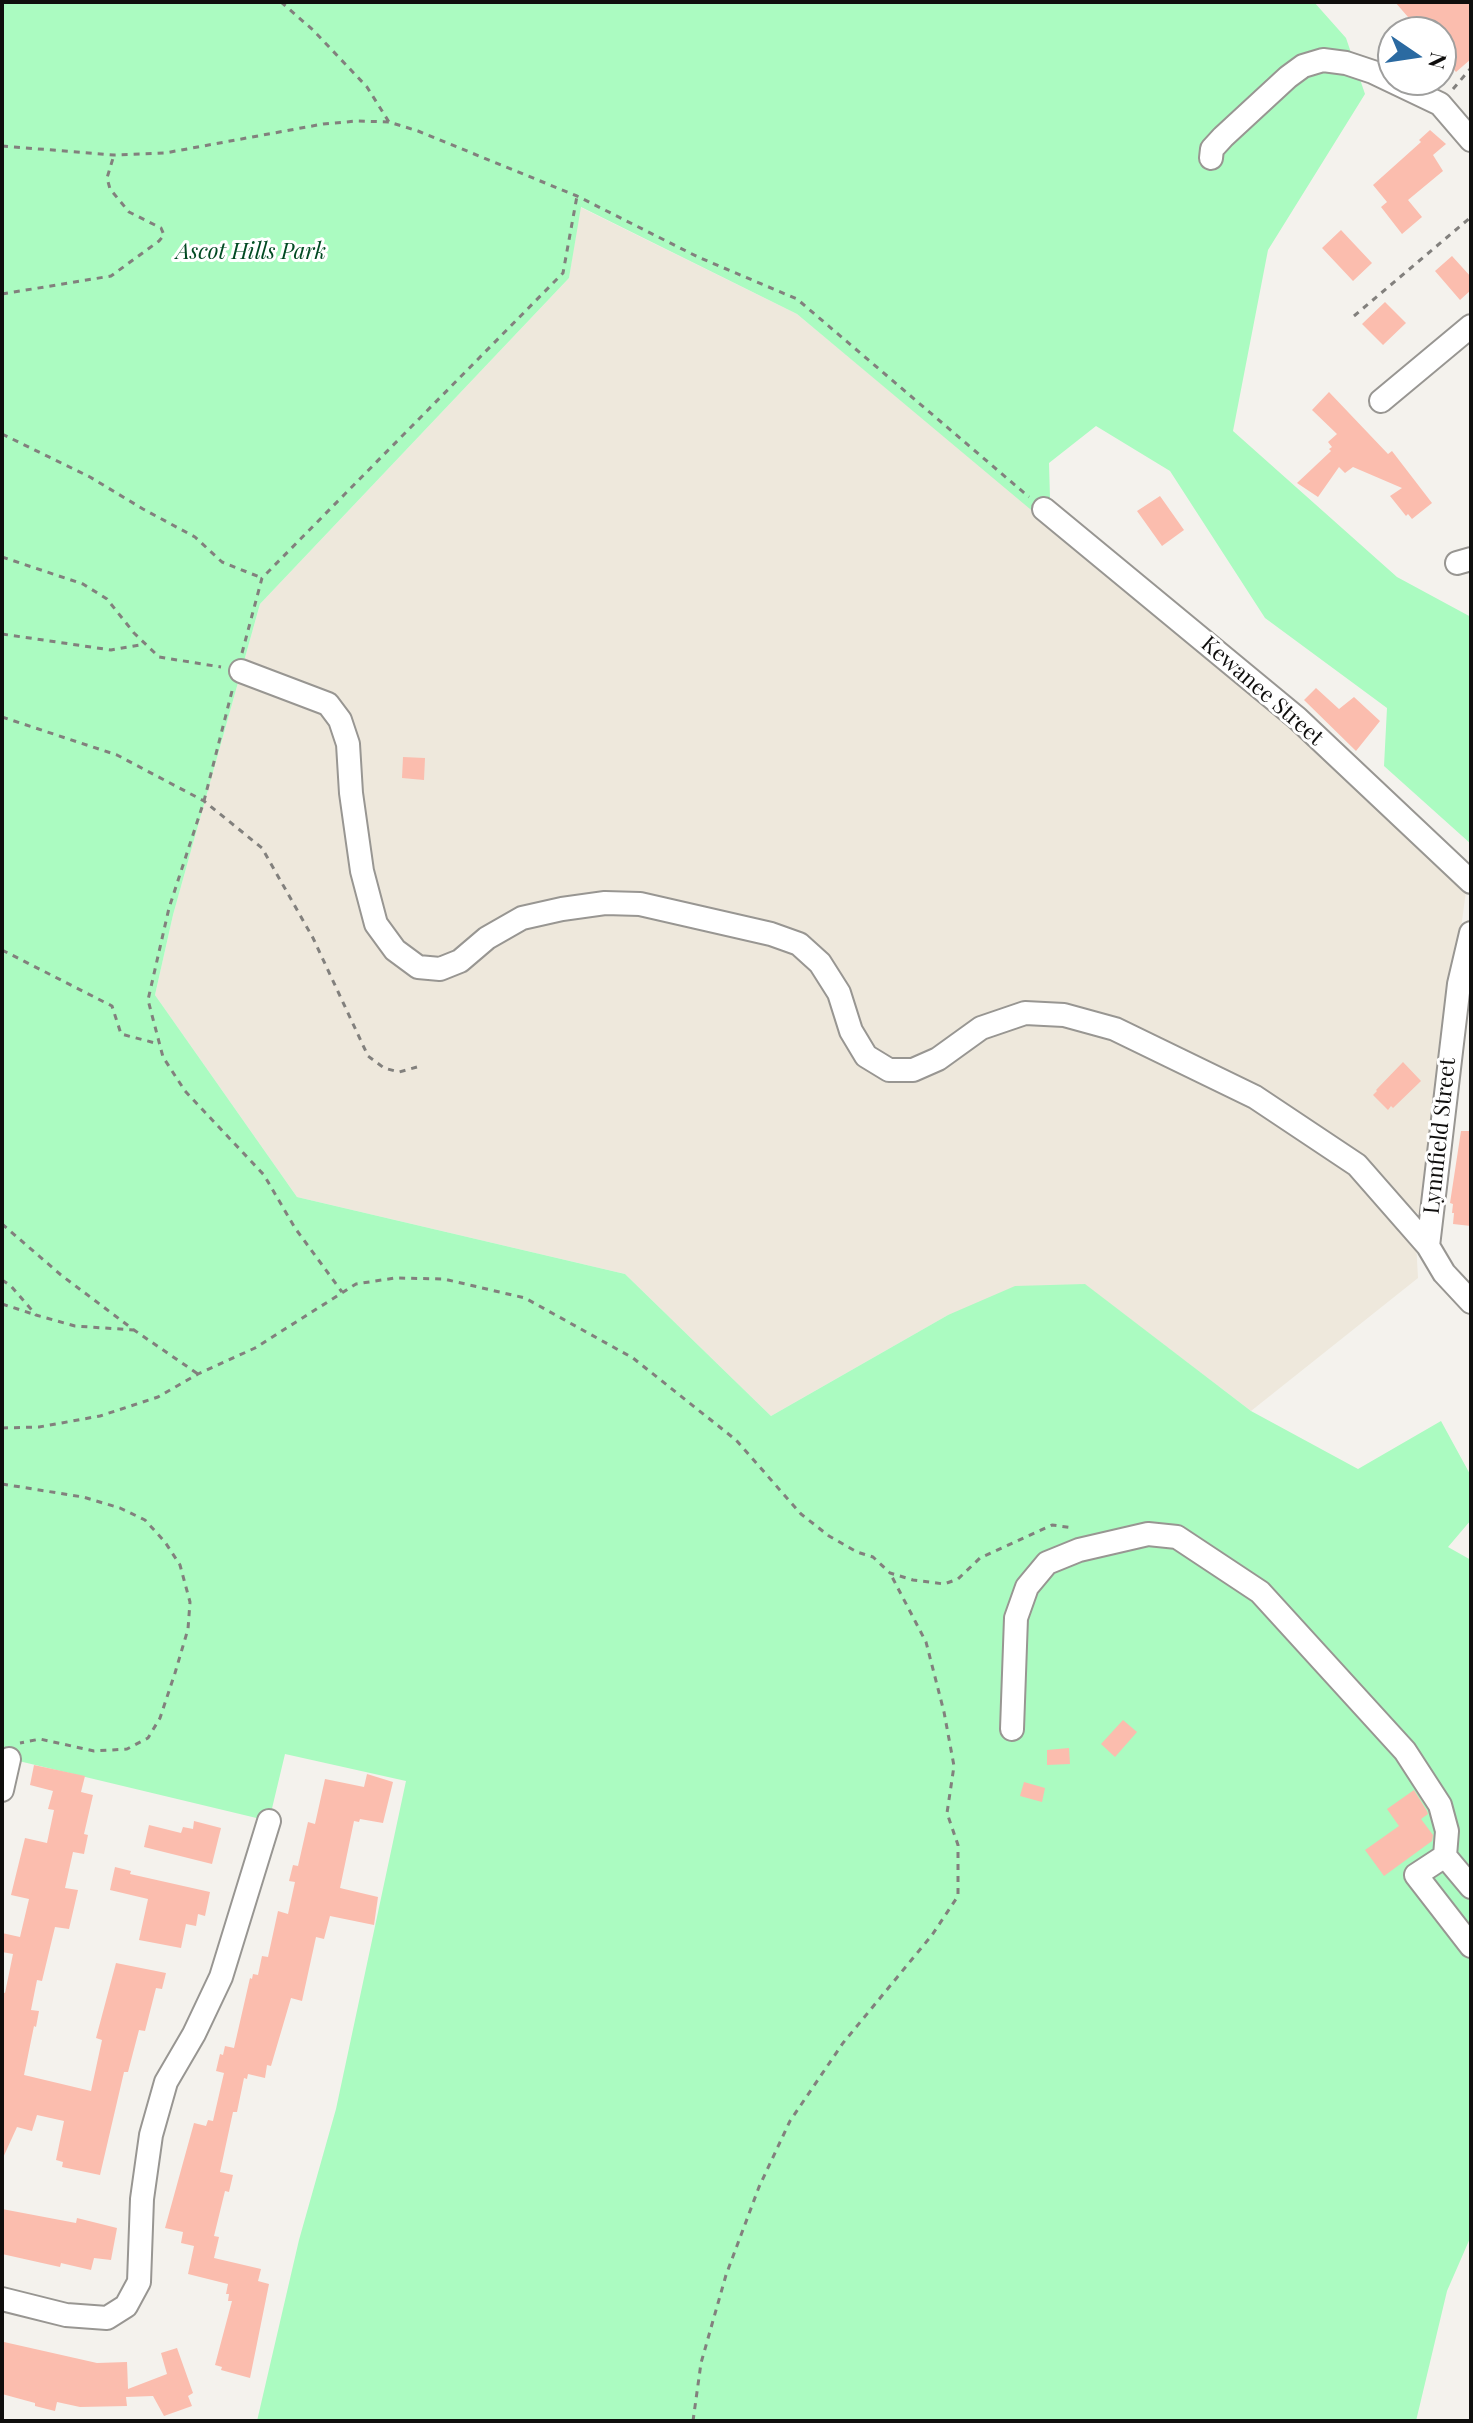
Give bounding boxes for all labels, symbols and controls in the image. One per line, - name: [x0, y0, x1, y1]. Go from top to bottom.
- north arrow: [1377, 16, 1457, 96]
- text: N: [1422, 50, 1455, 72]
- park label: Ascot Hills Park: [176, 239, 326, 265]
- street label: Kewanee Street: [1196, 631, 1328, 751]
- street label: Lynnfield Street: [1419, 1056, 1461, 1216]

